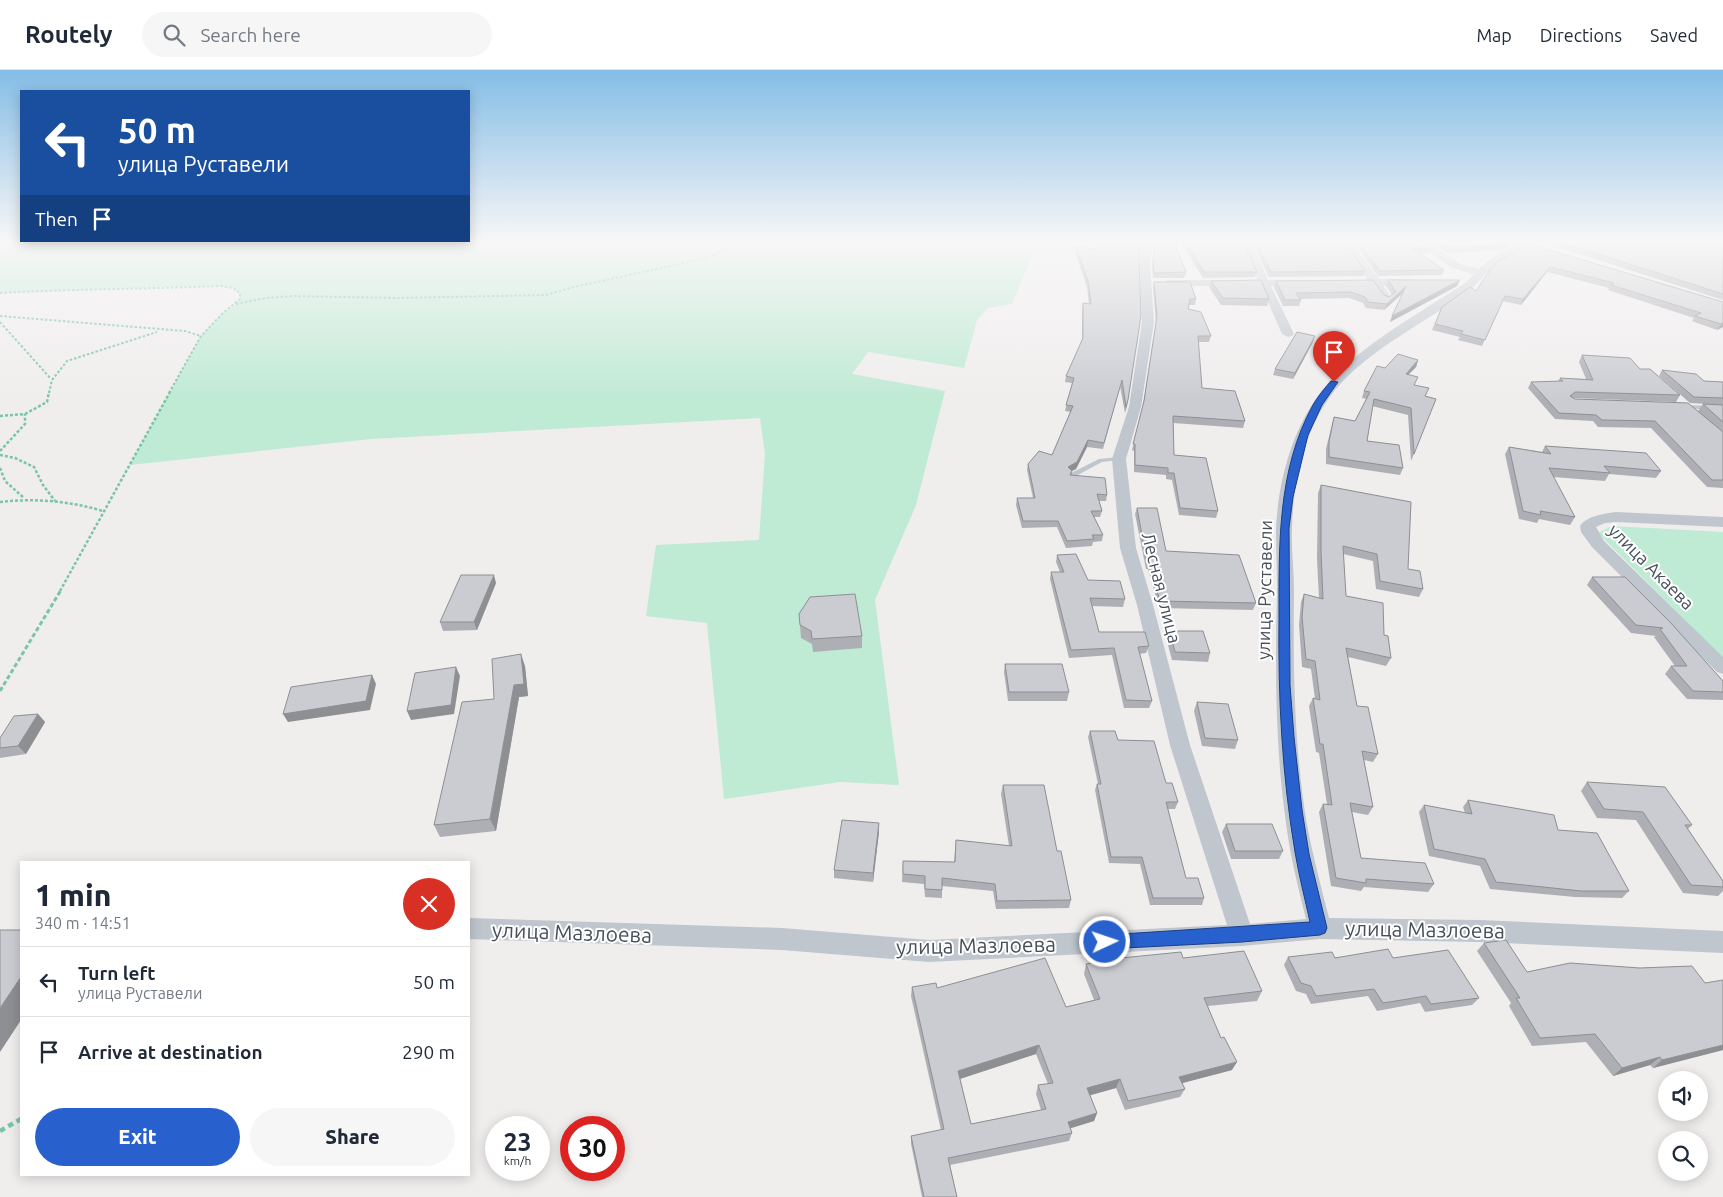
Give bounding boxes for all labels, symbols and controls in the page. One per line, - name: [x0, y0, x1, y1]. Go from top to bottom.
- search box: [142, 12, 492, 57]
- text: Routely: [25, 21, 112, 48]
- icon: search: [160, 21, 188, 49]
- text: Search here: [200, 24, 301, 46]
- text: Map: [1476, 25, 1512, 45]
- text: Directions: [1540, 25, 1622, 45]
- text: Saved: [1650, 25, 1698, 45]
- icon: left: [35, 110, 100, 175]
- text: 50 m: [118, 110, 196, 150]
- text: улица Руставели: [118, 151, 289, 176]
- icon: arrive: [88, 205, 116, 233]
- text: Then: [35, 208, 78, 230]
- pin: [1313, 331, 1355, 382]
- icon: arrive: [1320, 338, 1348, 366]
- street label: улица Акаева: [1605, 519, 1699, 613]
- street label: улица Руставели: [1253, 520, 1275, 660]
- street label: Лесная улица: [1139, 530, 1185, 645]
- text: 1 min: [35, 878, 111, 912]
- button: close: [403, 878, 455, 930]
- text: 340 m · 14:51: [35, 914, 131, 932]
- position arrow: [1078, 915, 1130, 967]
- street label: улица Мазлоева: [1345, 916, 1505, 942]
- street label: улица Мазлоева: [492, 917, 652, 947]
- street label: улица Мазлоева: [896, 932, 1056, 958]
- text: Turn left: [78, 962, 156, 984]
- icon: left: [35, 968, 63, 996]
- text: 50 m: [413, 971, 455, 993]
- text: улица Руставели: [78, 984, 202, 1002]
- icon: arrive: [35, 1038, 63, 1066]
- text: Arrive at destination: [78, 1041, 263, 1063]
- text: 290 m: [402, 1041, 455, 1063]
- map controls: [1658, 1071, 1708, 1181]
- button: sound: [1658, 1071, 1708, 1121]
- button: Exit: [35, 1108, 240, 1166]
- button: Share: [250, 1108, 455, 1166]
- speed limit sign: 30: [560, 1116, 625, 1181]
- text: 23: [503, 1128, 532, 1156]
- button: search: [1658, 1131, 1708, 1181]
- text: km/h: [504, 1154, 531, 1167]

